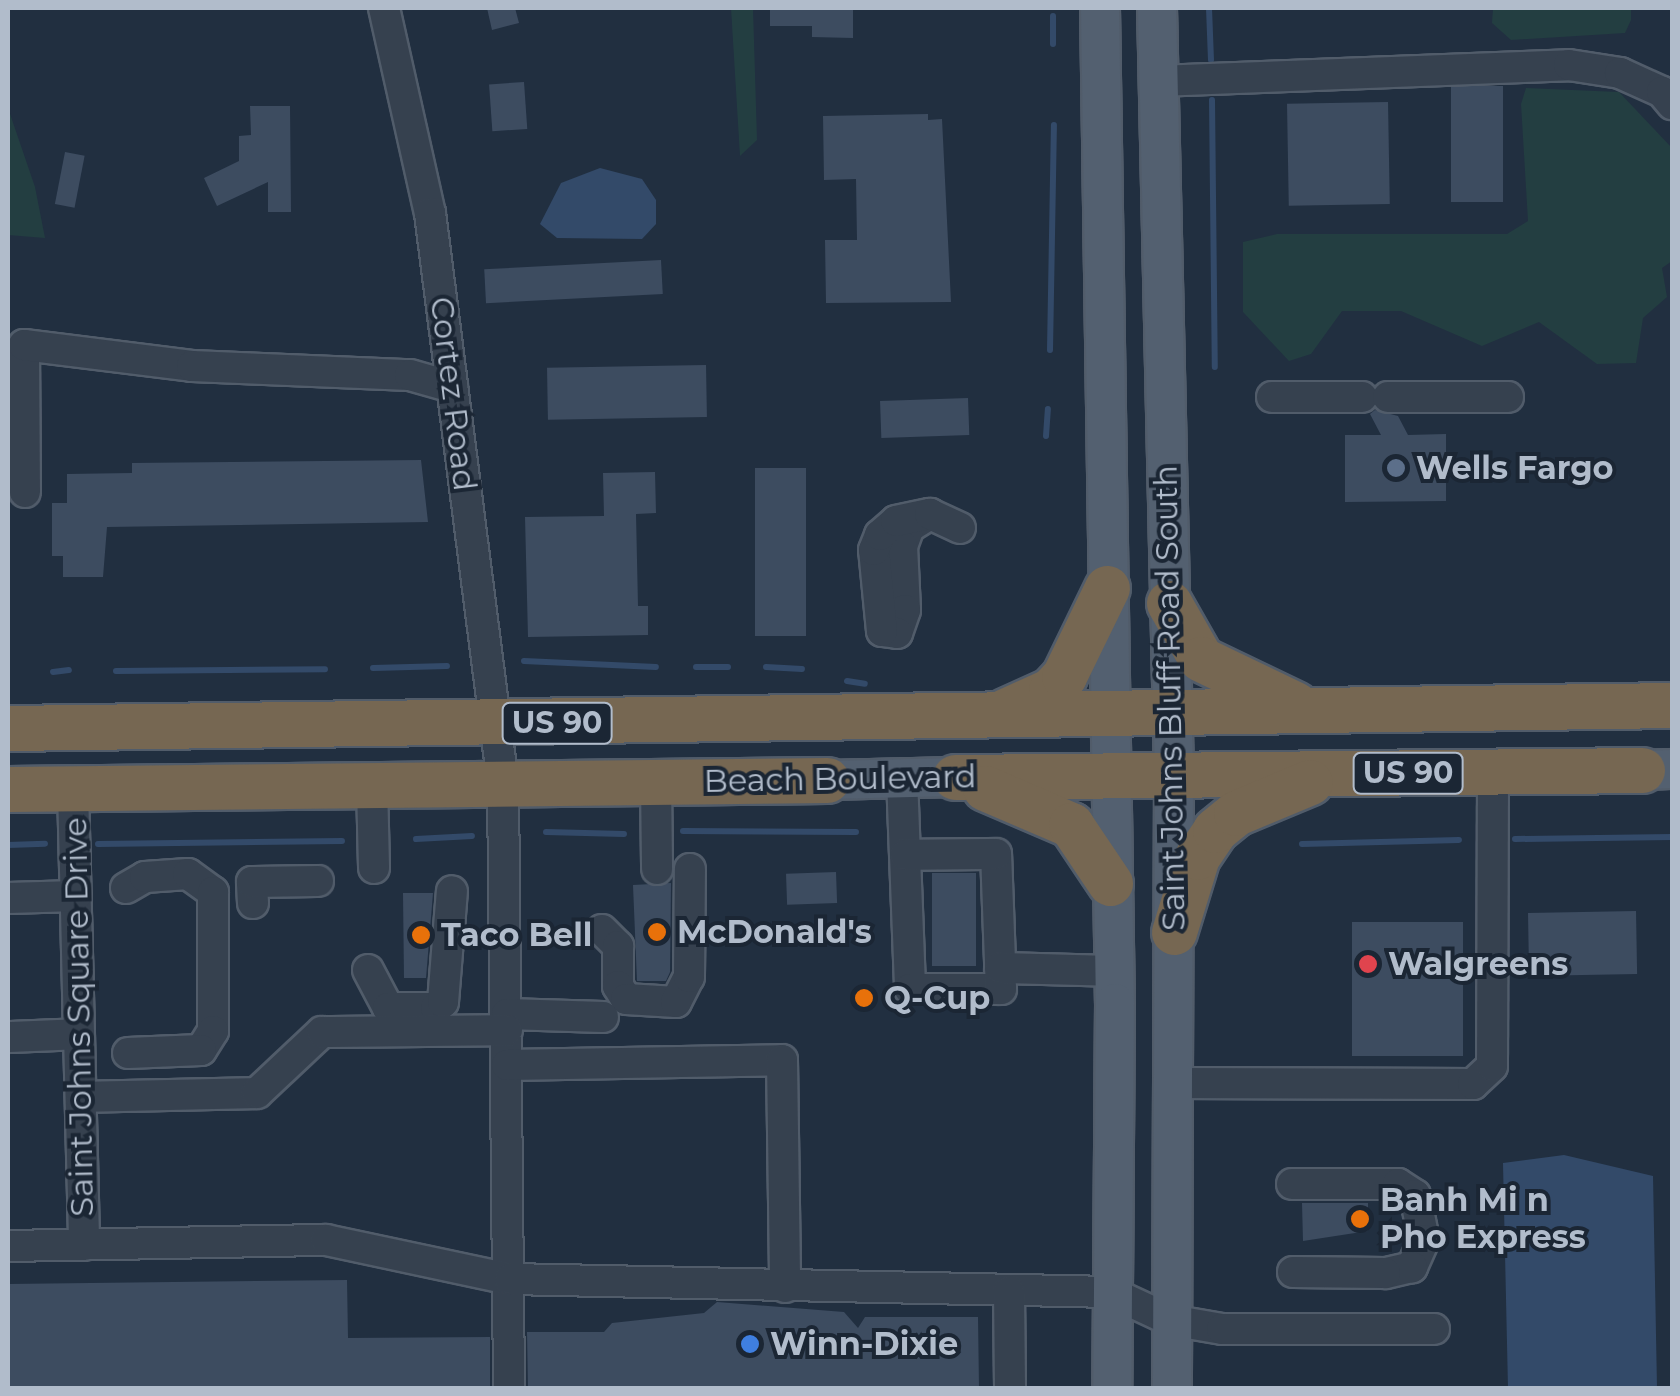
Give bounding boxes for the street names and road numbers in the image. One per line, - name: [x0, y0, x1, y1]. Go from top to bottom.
- street label: Cortez Road: [422, 295, 484, 493]
- street label: Saint Johns Bluff Road South: [1147, 465, 1193, 931]
- road number: US 90: [500, 698, 614, 748]
- road number: US 90: [1350, 748, 1466, 798]
- street label: Beach Boulevard: [703, 757, 977, 801]
- street label: Saint Johns Square Drive: [56, 817, 102, 1217]

